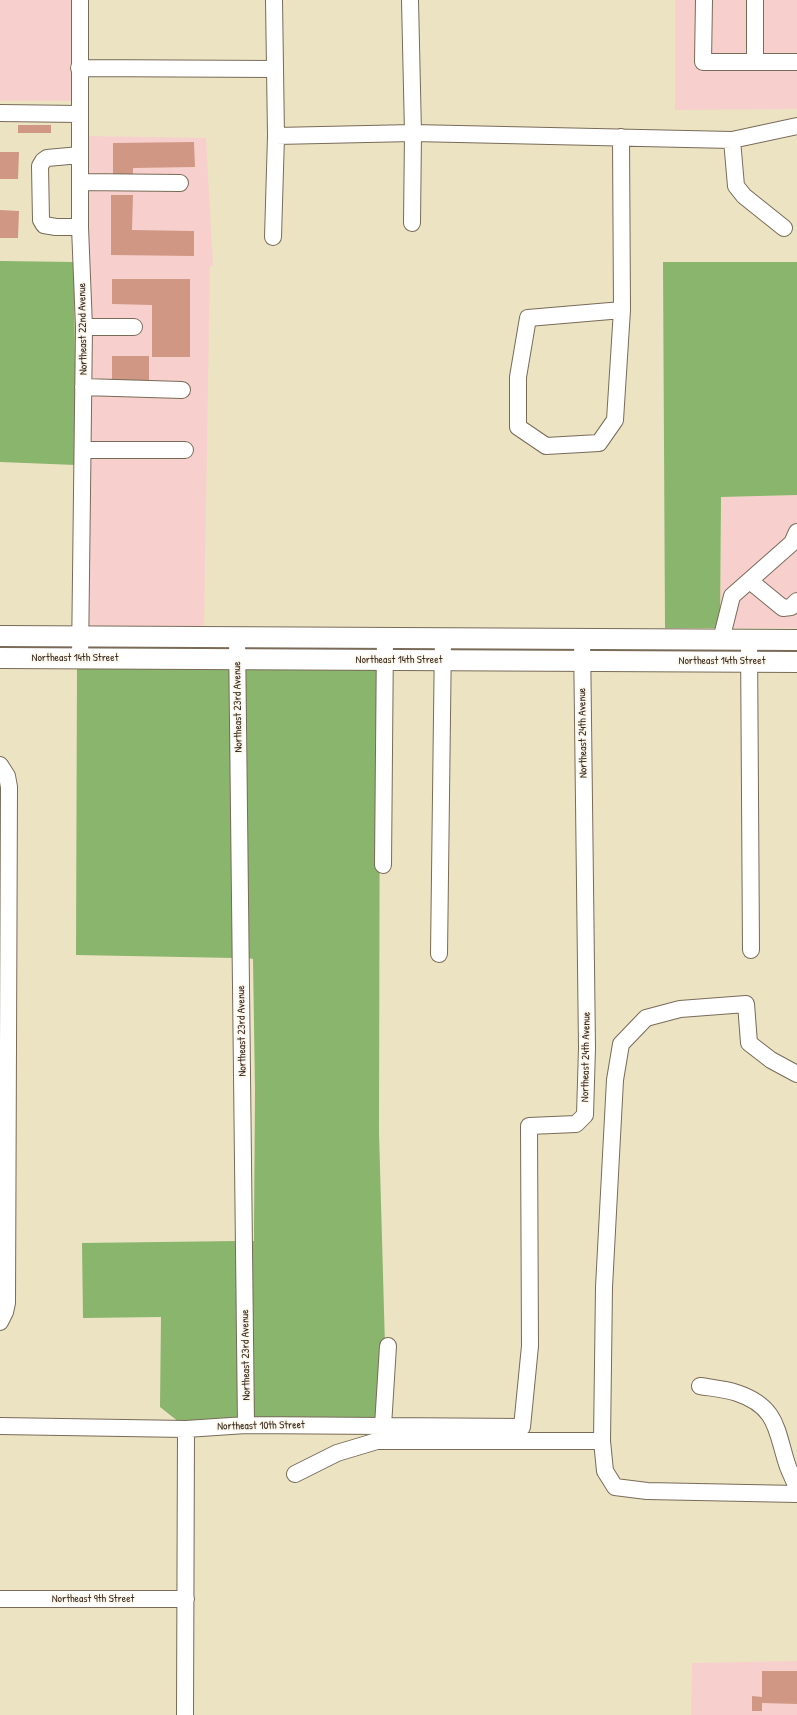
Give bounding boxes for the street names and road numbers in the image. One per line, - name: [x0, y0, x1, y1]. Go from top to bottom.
- street label: Northeast 22nd Avenue: [76, 283, 90, 375]
- street label: Northeast 14th Street: [32, 651, 118, 665]
- street label: Northeast 14th Street: [356, 653, 442, 667]
- street label: Northeast 14th Street: [679, 654, 765, 668]
- street label: Northeast 23rd Avenue: [231, 661, 245, 753]
- street label: Northeast 24th Avenue: [576, 688, 590, 778]
- street label: Northeast 23rd Avenue: [235, 985, 249, 1077]
- street label: Northeast 24th Avenue: [579, 1012, 593, 1102]
- street label: Northeast 23rd Avenue: [239, 1309, 253, 1401]
- street label: Northeast 10th Street: [217, 1419, 305, 1433]
- street label: Northeast 9th Street: [52, 1592, 134, 1606]

